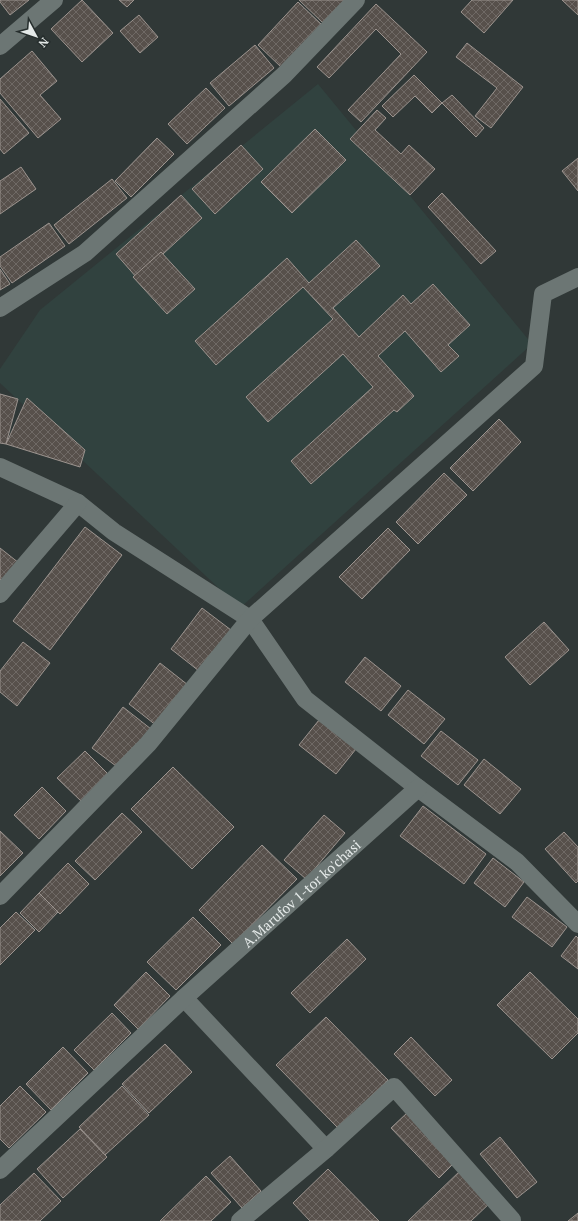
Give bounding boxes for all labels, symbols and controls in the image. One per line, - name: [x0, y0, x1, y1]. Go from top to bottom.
- north arrow: [16, 16, 56, 56]
- text: N: [35, 35, 52, 51]
- street label: A.Marufov 1-tor ko'chasi: [238, 835, 364, 951]

